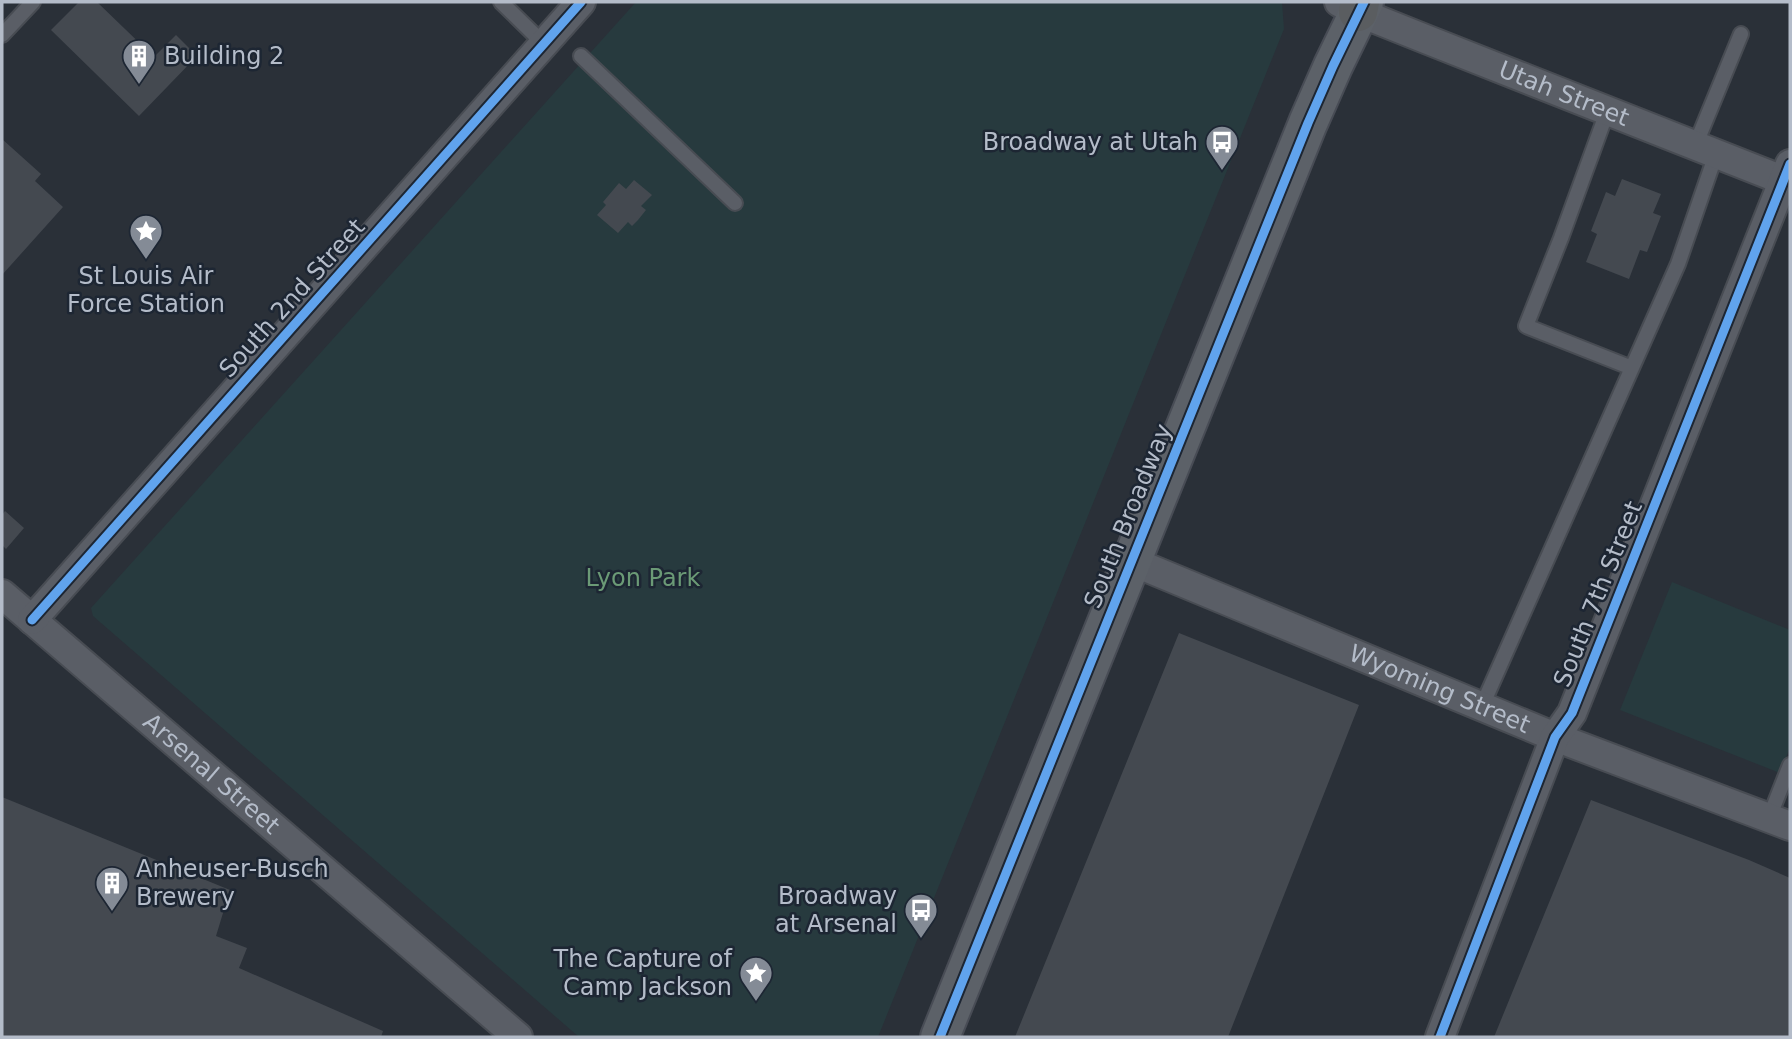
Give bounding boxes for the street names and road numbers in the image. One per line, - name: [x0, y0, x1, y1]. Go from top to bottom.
- street label: Utah Street: [1495, 55, 1633, 132]
- street label: South 2nd Street: [213, 213, 371, 383]
- street label: South Broadway: [1078, 420, 1178, 612]
- street label: South 7th Street: [1548, 497, 1648, 691]
- street label: Wyoming Street: [1345, 639, 1534, 739]
- street label: Arsenal Street: [138, 708, 285, 840]

